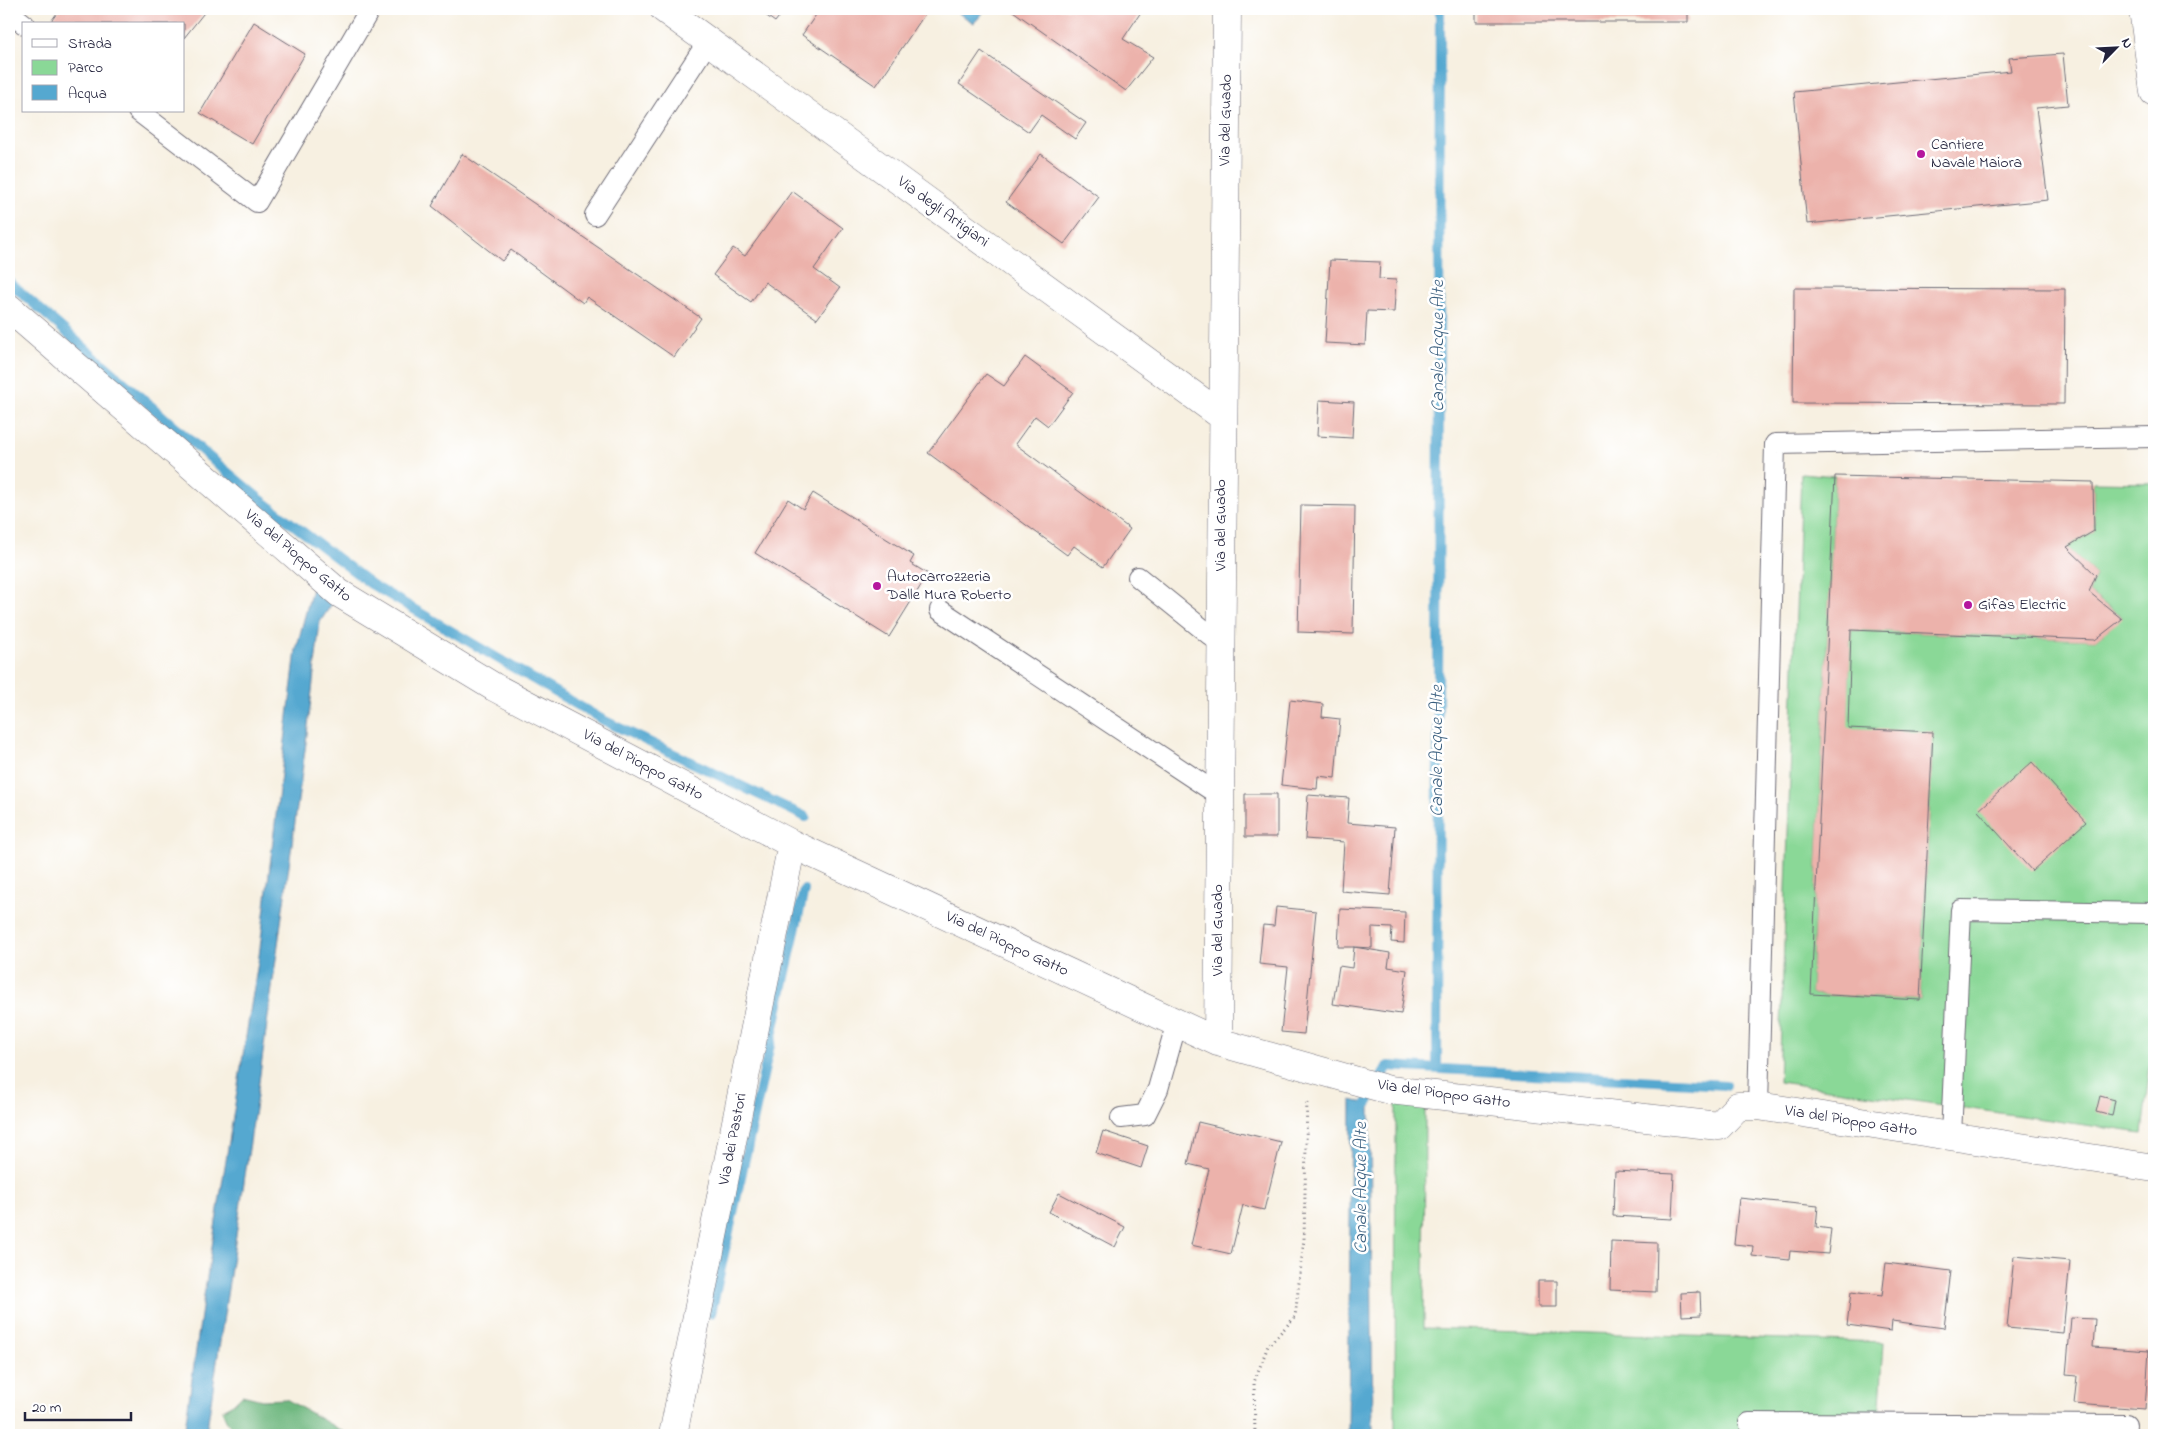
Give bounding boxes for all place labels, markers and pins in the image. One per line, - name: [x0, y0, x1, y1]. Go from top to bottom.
- place label: Cantiere Navale Maiora: [1931, 133, 2022, 175]
- marker: Cantiere Navale Maiora: [1915, 148, 1927, 160]
- place label: Autocarrozzeria Dalle Mura Roberto: [886, 565, 1011, 607]
- marker: Autocarrozzeria Dalle Mura Roberto: [871, 580, 883, 592]
- place label: Gifas Electric: [1978, 593, 2067, 617]
- marker: Gifas Electric: [1962, 599, 1974, 611]

